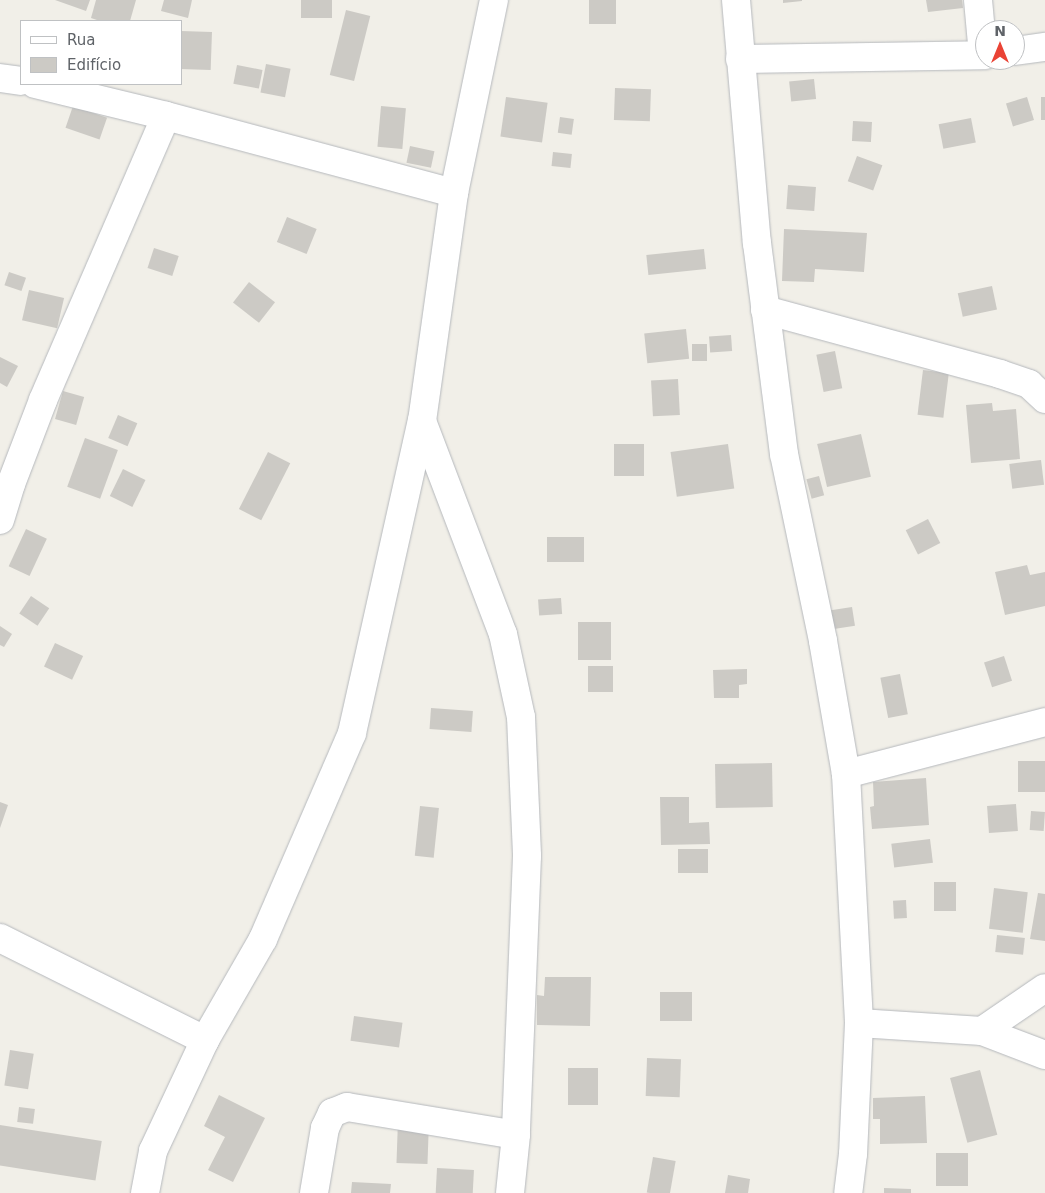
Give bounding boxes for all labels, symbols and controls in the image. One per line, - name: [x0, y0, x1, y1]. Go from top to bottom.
- legend: [20, 20, 182, 85]
- north arrow: [975, 20, 1025, 70]
- text: N: [994, 23, 1006, 39]
- text: Rua: [67, 31, 95, 49]
- text: Edifício: [67, 56, 121, 74]

